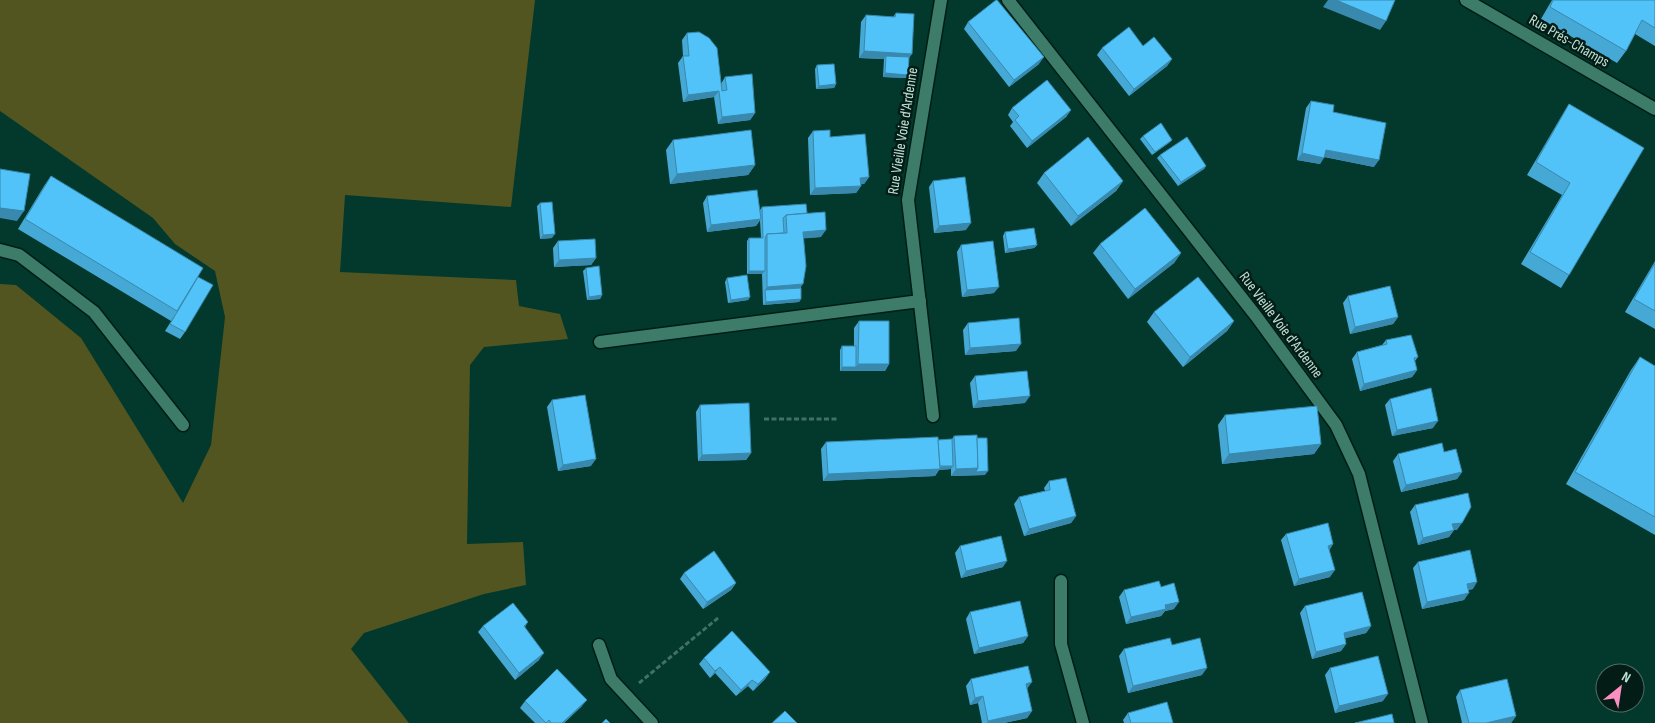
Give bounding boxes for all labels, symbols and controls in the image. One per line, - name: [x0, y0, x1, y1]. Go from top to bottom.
- street label: Rue Prés-Champs: [1525, 10, 1613, 72]
- street label: Rue Vieille Voie d'Ardenne: [884, 66, 922, 196]
- street label: Rue Vieille Voie d'Ardenne: [1235, 268, 1327, 382]
- north arrow: [1595, 663, 1645, 713]
- text: N: [1619, 668, 1634, 686]

